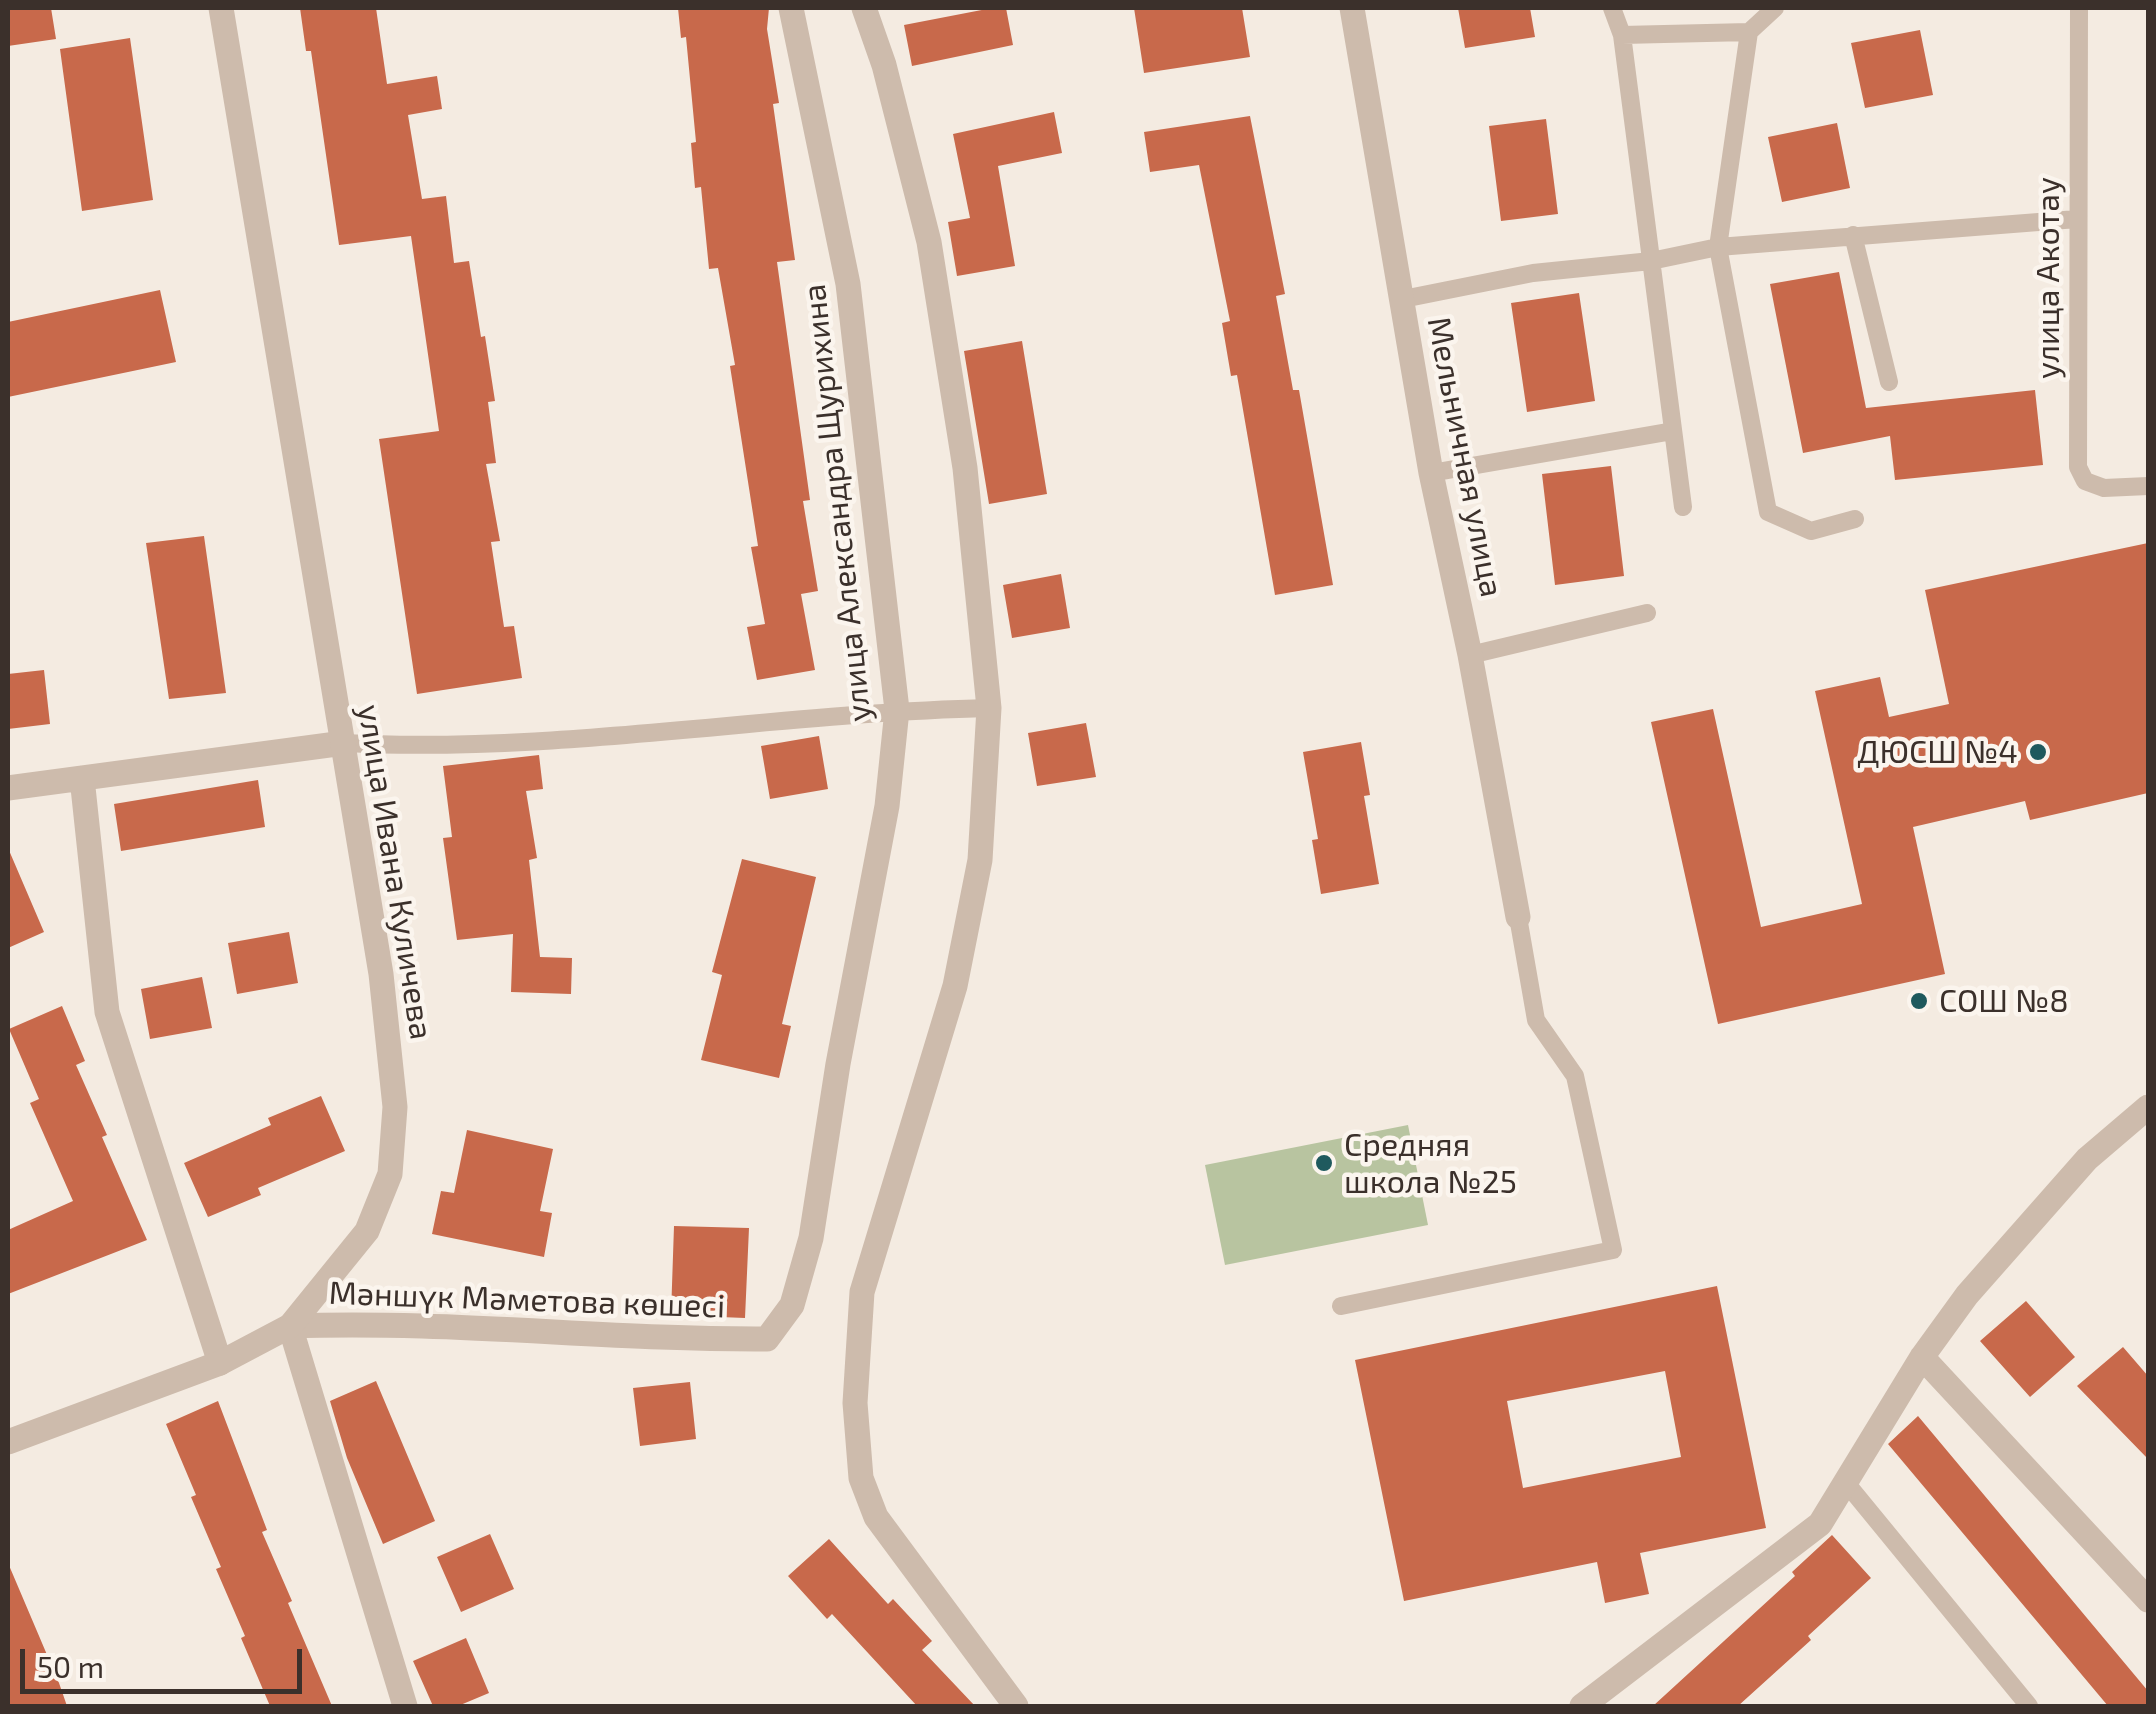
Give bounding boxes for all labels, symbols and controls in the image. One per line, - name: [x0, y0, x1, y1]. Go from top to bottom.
- street label: улица Акотау: [2029, 177, 2067, 379]
- street label: улица Александра Щурихина: [795, 282, 879, 724]
- street label: Мельничная улица: [1419, 314, 1511, 600]
- street label: улица Ивана Куличева: [350, 702, 440, 1042]
- place label: ДЮСШ №4: [1857, 733, 2018, 771]
- marker: ДЮСШ №4: [2027, 741, 2049, 763]
- place label: СОШ №8: [1939, 982, 2069, 1020]
- marker: СОШ №8: [1908, 990, 1930, 1012]
- place label: Средняя школа №25: [1344, 1126, 1517, 1201]
- marker: Средняя школа №25: [1313, 1152, 1335, 1174]
- street label: Мәншүк Мәметова көшесі: [328, 1274, 726, 1326]
- scale bar: [25, 1629, 308, 1691]
- text: 50 m: [37, 1648, 104, 1684]

